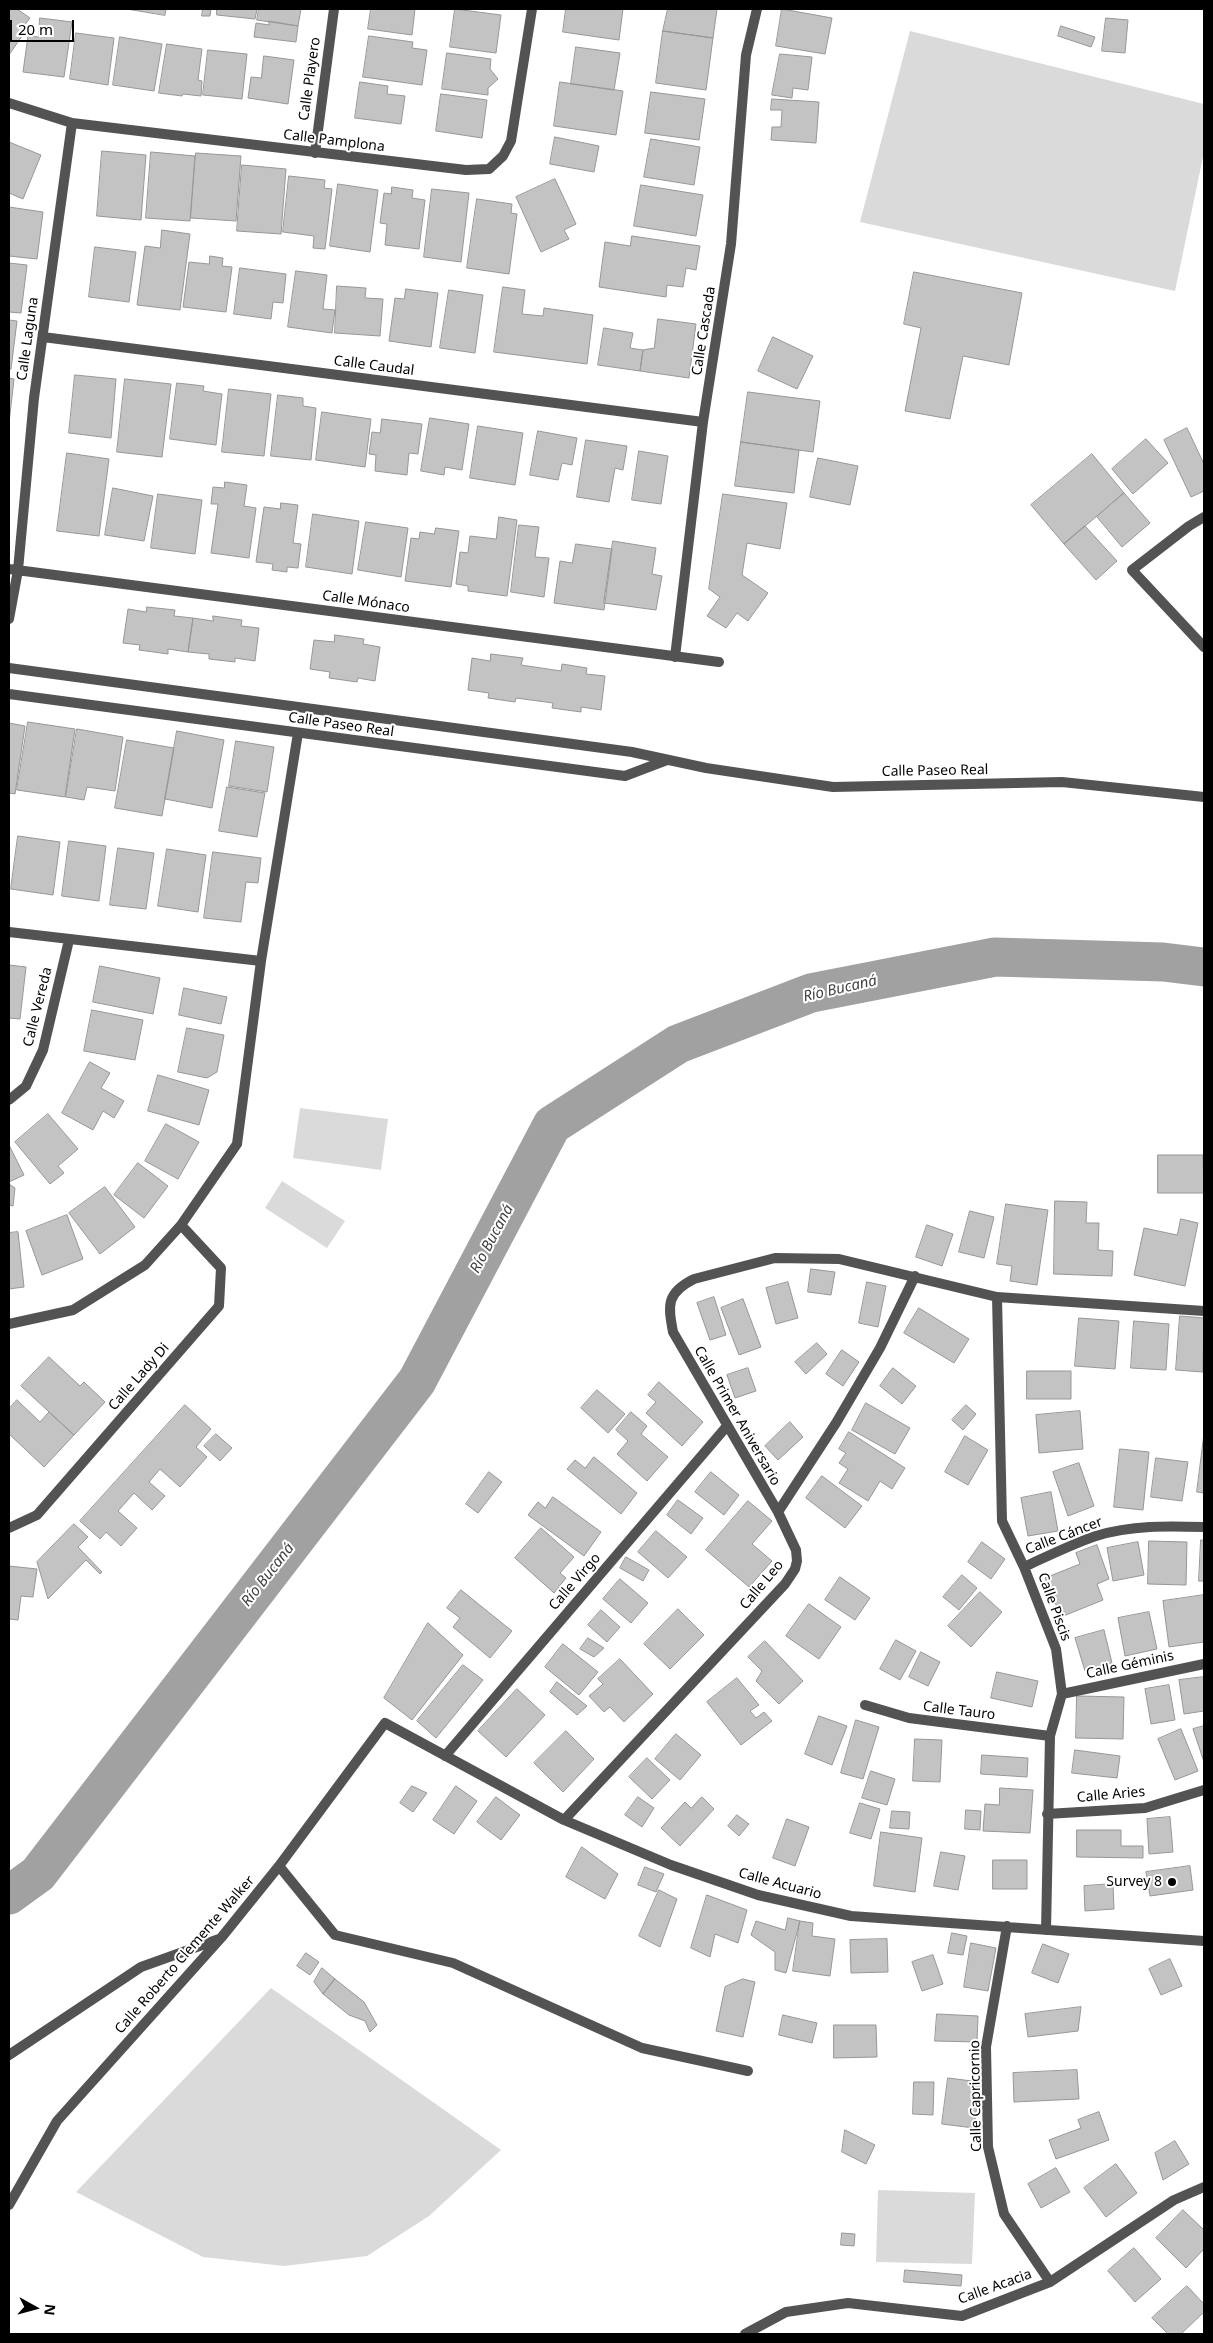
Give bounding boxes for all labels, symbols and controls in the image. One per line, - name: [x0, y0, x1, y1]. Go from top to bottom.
- scale bar: [12, 10, 76, 42]
- text: 20 m: [18, 19, 53, 39]
- street label: Calle Playero: [296, 36, 324, 122]
- street label: Calle Pamplona: [282, 126, 386, 156]
- street label: Calle Cascada: [689, 285, 719, 377]
- street label: Calle Laguna: [14, 296, 42, 382]
- street label: Calle Caudal: [333, 353, 415, 379]
- street label: Calle Mónaco: [321, 588, 411, 616]
- street label: Calle Paseo Real: [287, 709, 395, 741]
- street label: Calle Paseo Real: [882, 762, 988, 780]
- street label: Calle Vereda: [20, 966, 56, 1048]
- water label: Río Bucaná: [801, 972, 879, 1006]
- water label: Río Bucaná: [466, 1202, 518, 1276]
- street label: Calle Lady Di: [105, 1340, 173, 1414]
- street label: Calle Primer Aniversario: [690, 1343, 784, 1489]
- street label: Calle Cáncer: [1023, 1514, 1105, 1558]
- water label: Río Bucaná: [238, 1540, 298, 1610]
- street label: Calle Virgo: [546, 1550, 604, 1614]
- street label: Calle Leo: [737, 1557, 787, 1613]
- street label: Calle Piscis: [1034, 1571, 1074, 1643]
- street label: Calle Géminis: [1085, 1648, 1175, 1682]
- street label: Calle Tauro: [922, 1698, 996, 1724]
- street label: Calle Aries: [1076, 1784, 1146, 1806]
- street label: Calle Acuario: [737, 1865, 823, 1903]
- street label: Calle Roberto Clemente Walker: [112, 1872, 258, 2038]
- place label: Survey 8: [1106, 1874, 1162, 1890]
- marker: Survey 8: [1166, 1876, 1178, 1888]
- street label: Calle Capricornio: [967, 2040, 985, 2152]
- street label: Calle Acacia: [956, 2266, 1034, 2308]
- north arrow: [10, 2283, 60, 2333]
- text: N: [40, 2303, 61, 2317]

